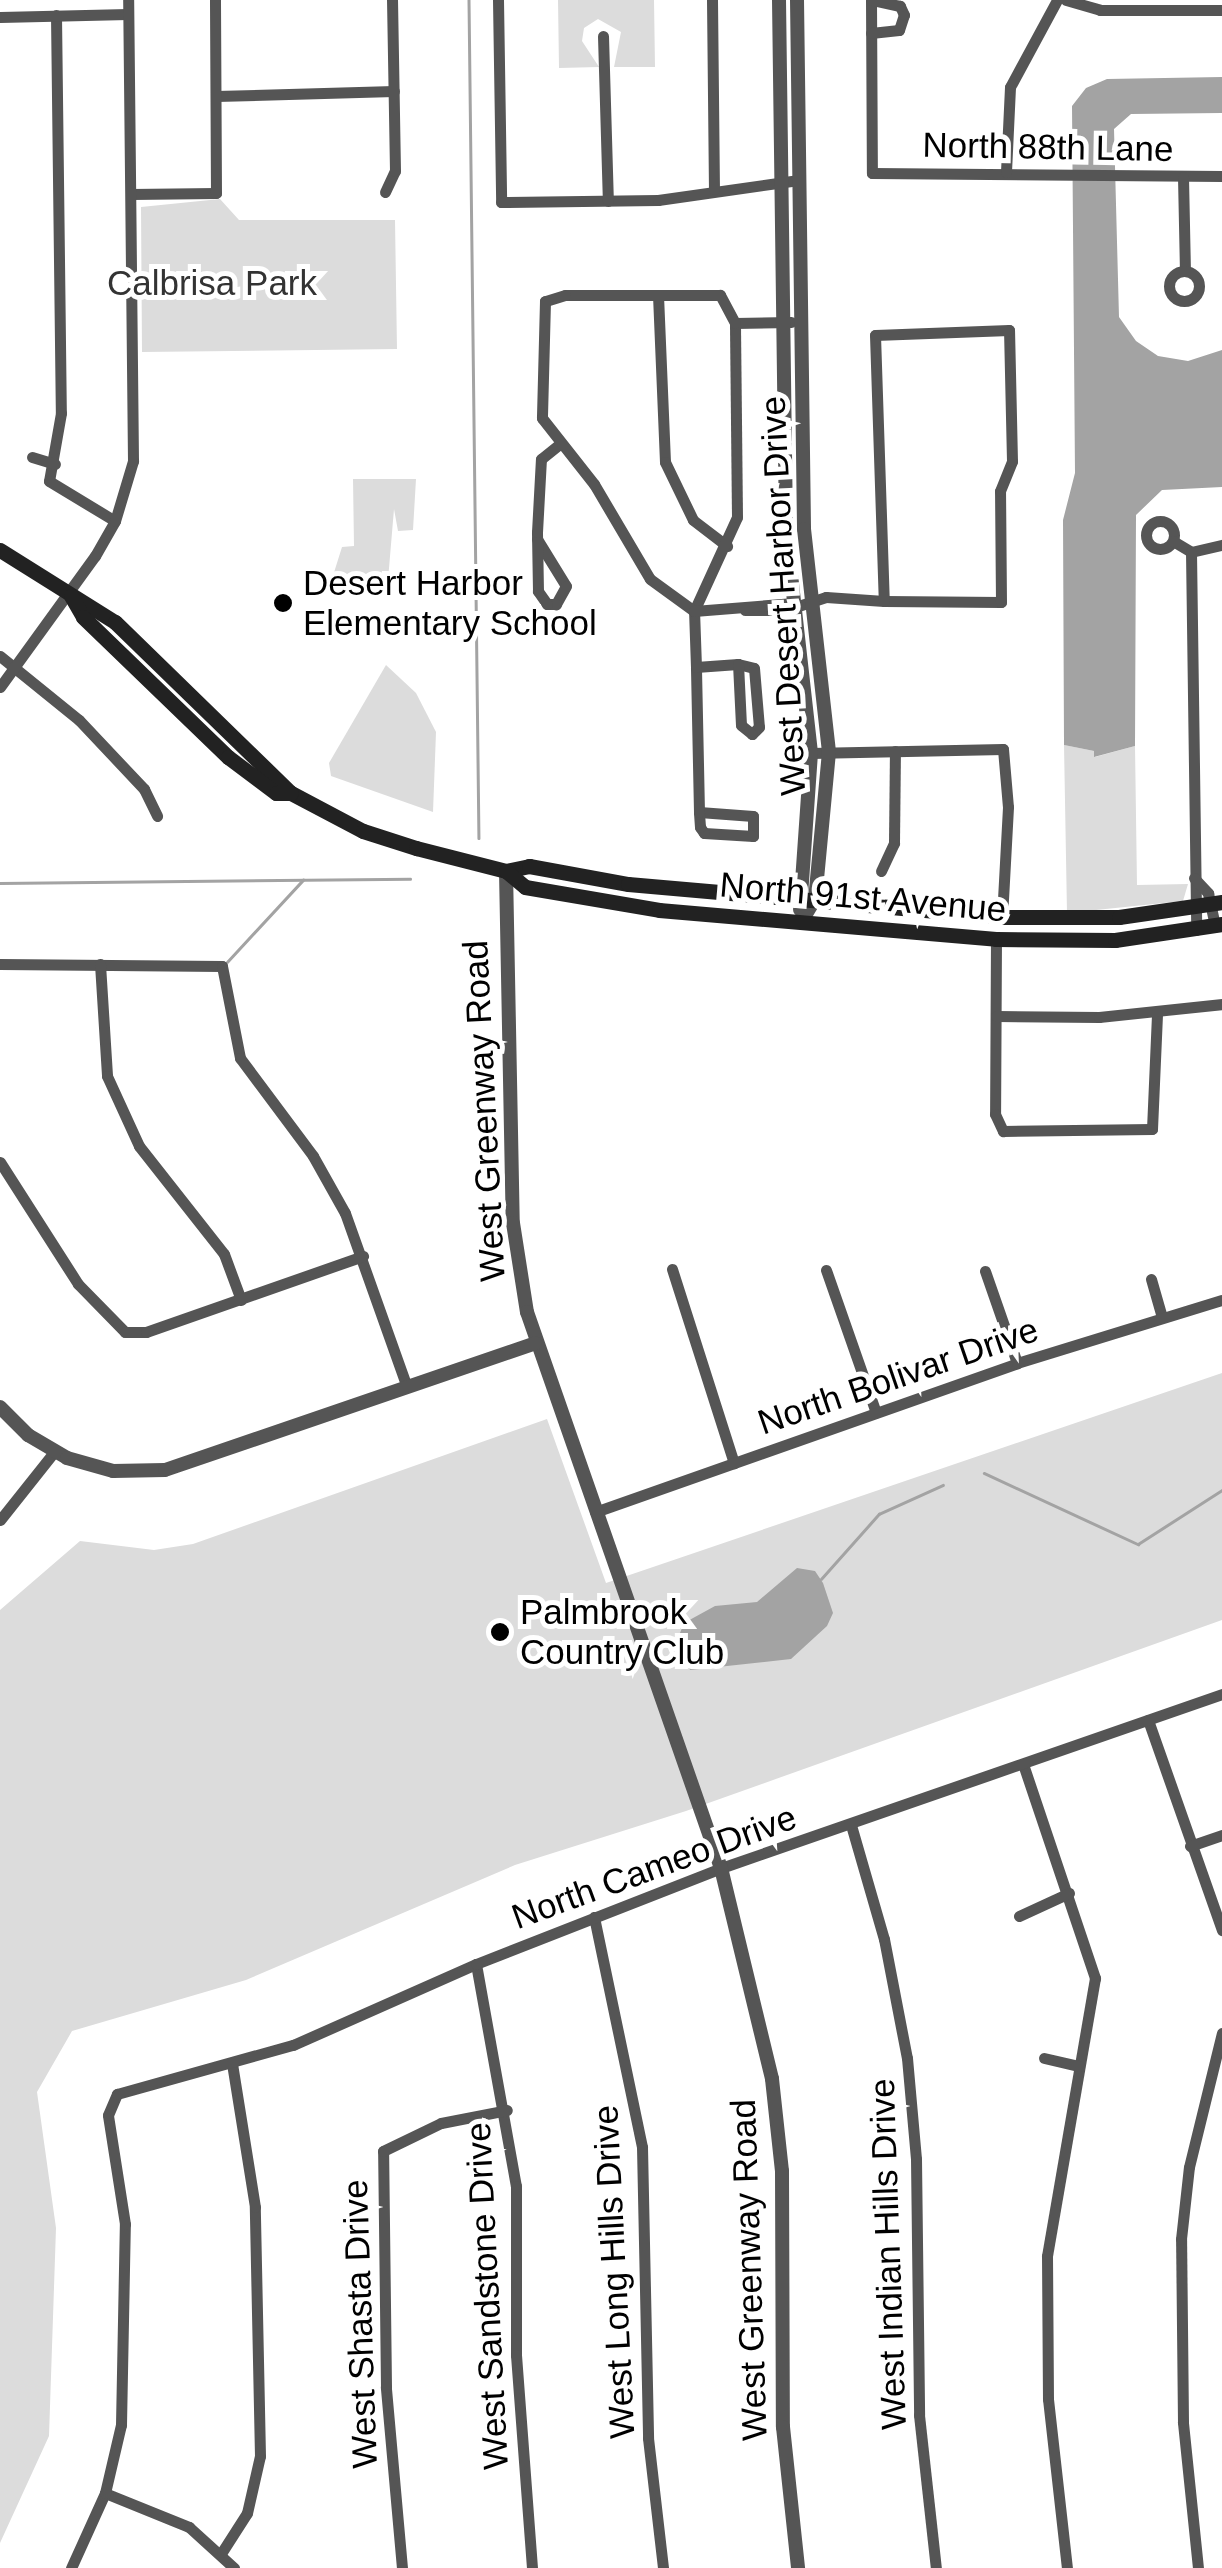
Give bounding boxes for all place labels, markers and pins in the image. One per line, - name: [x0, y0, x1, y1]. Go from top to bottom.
- place label: Desert Harbor Elementary School: [303, 562, 597, 644]
- marker: Desert Harbor Elementary School: [272, 592, 294, 614]
- place label: Palmbrook Country Club: [520, 1591, 724, 1673]
- marker: Palmbrook Country Club: [489, 1621, 511, 1643]

